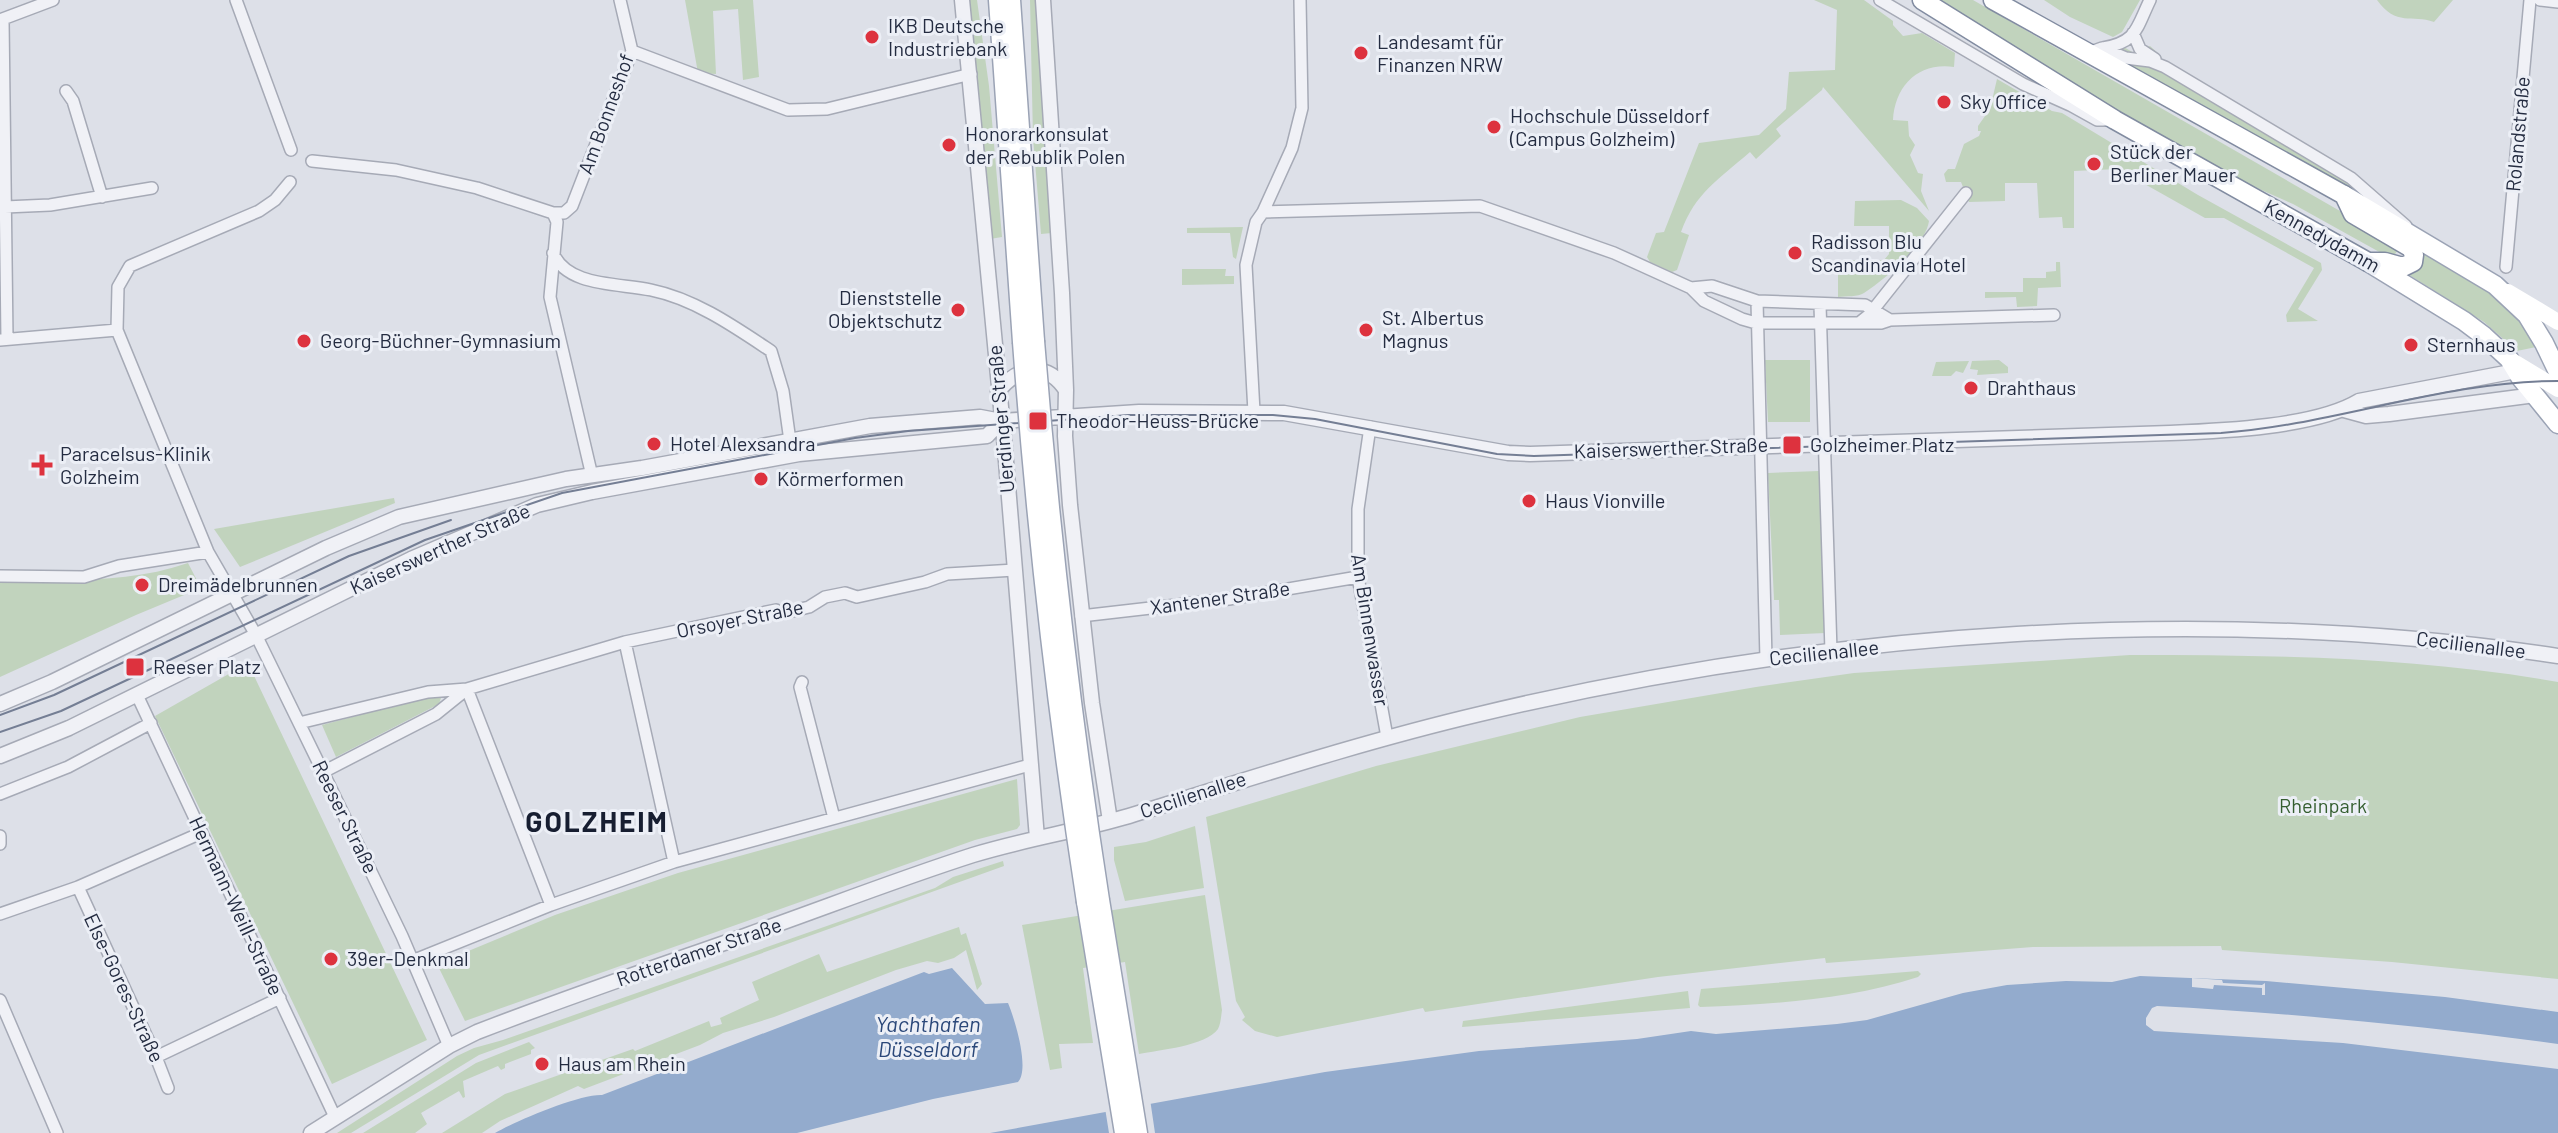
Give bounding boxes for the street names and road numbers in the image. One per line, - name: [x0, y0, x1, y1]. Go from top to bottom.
- street label: Am Bonneshof: [572, 50, 638, 177]
- street label: Rolandstraße: [2500, 75, 2534, 193]
- street label: Kennedydamm: [2260, 193, 2385, 277]
- street label: Uerdinger Straße: [982, 344, 1018, 494]
- street label: Kaiserswerther Straße: [1573, 432, 1769, 462]
- street label: Kaiserswerther Straße: [346, 498, 533, 599]
- street label: Am Binnenwasser: [1347, 552, 1395, 708]
- street label: Xantener Straße: [1148, 575, 1291, 619]
- street label: Orsoyer Straße: [674, 594, 805, 642]
- street label: Cecilienallee: [2415, 625, 2527, 663]
- street label: Cecilienallee: [1768, 634, 1880, 670]
- street label: Reeser Straße: [308, 756, 384, 877]
- street label: Cecilienallee: [1137, 766, 1249, 822]
- street label: Hermann-Weill-Straße: [185, 812, 289, 999]
- street label: Else-Gores-Straße: [80, 909, 170, 1066]
- street label: Rotterdamer Straße: [613, 912, 784, 991]

